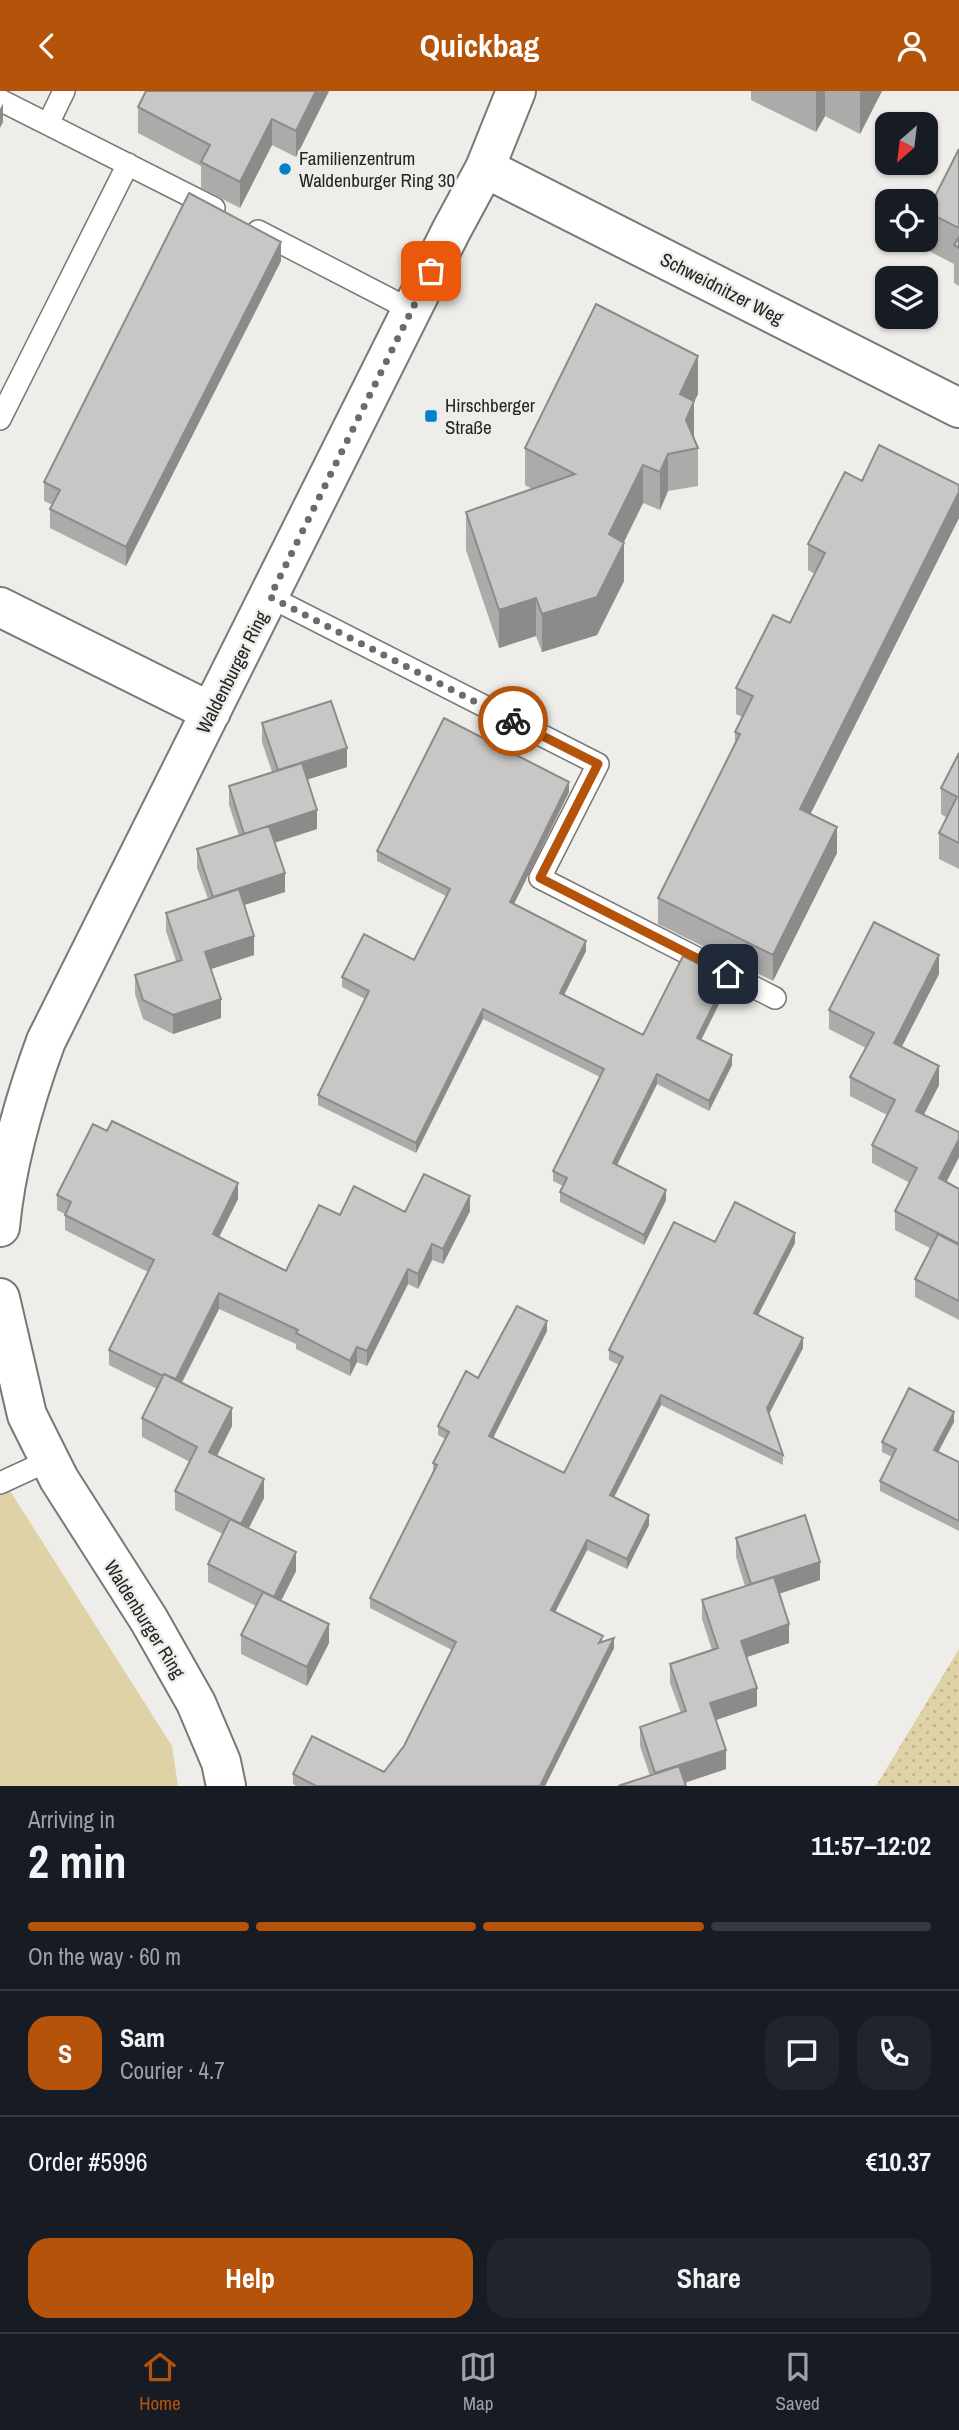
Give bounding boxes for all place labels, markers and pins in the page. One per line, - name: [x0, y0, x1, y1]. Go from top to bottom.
- place label: Familienzentrum Waldenburger Ring 30: [299, 145, 455, 193]
- marker: Familienzentrum Waldenburger Ring 30: [277, 161, 293, 177]
- pin: [401, 241, 461, 301]
- place label: Hirschberger Straße: [445, 392, 536, 440]
- marker: Hirschberger Straße: [423, 408, 439, 424]
- pin: [698, 944, 758, 1004]

